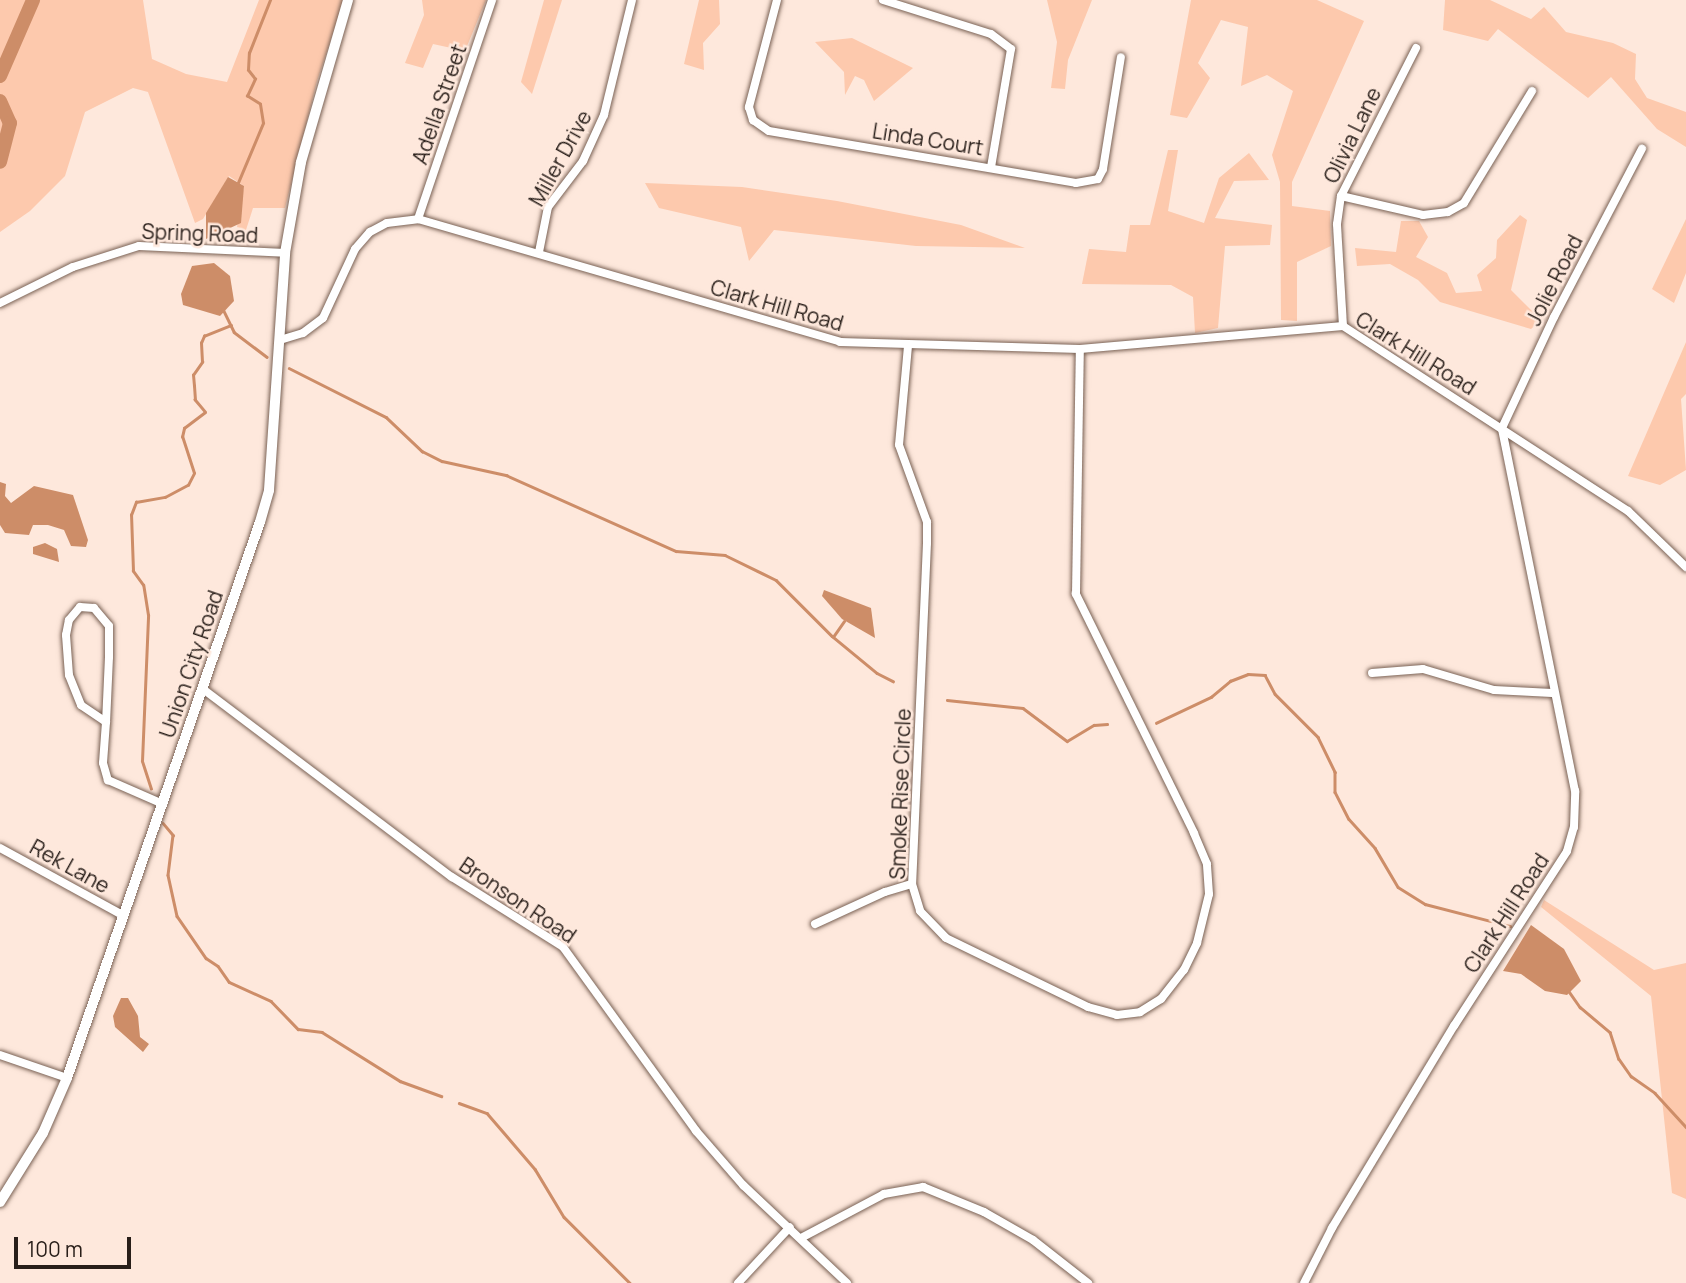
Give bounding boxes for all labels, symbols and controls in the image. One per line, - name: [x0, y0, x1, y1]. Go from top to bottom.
- street label: Adella Street: [407, 41, 471, 167]
- street label: Olivia Lane: [1318, 83, 1386, 187]
- street label: Miller Drive: [523, 106, 597, 210]
- street label: Linda Court: [871, 118, 985, 160]
- street label: Spring Road: [141, 218, 259, 248]
- street label: Jolie Road: [1520, 231, 1588, 329]
- street label: Clark Hill Road: [708, 274, 846, 336]
- street label: Clark Hill Road: [1351, 306, 1481, 400]
- street label: Union City Road: [154, 587, 228, 741]
- street label: Smoke Rise Circle: [884, 708, 916, 880]
- street label: Rek Lane: [26, 834, 114, 898]
- street label: Clark Hill Road: [1458, 849, 1554, 977]
- street label: Bronson Road: [455, 852, 581, 948]
- scale bar: [18, 1224, 135, 1268]
- text: 100 m: [27, 1235, 83, 1263]

